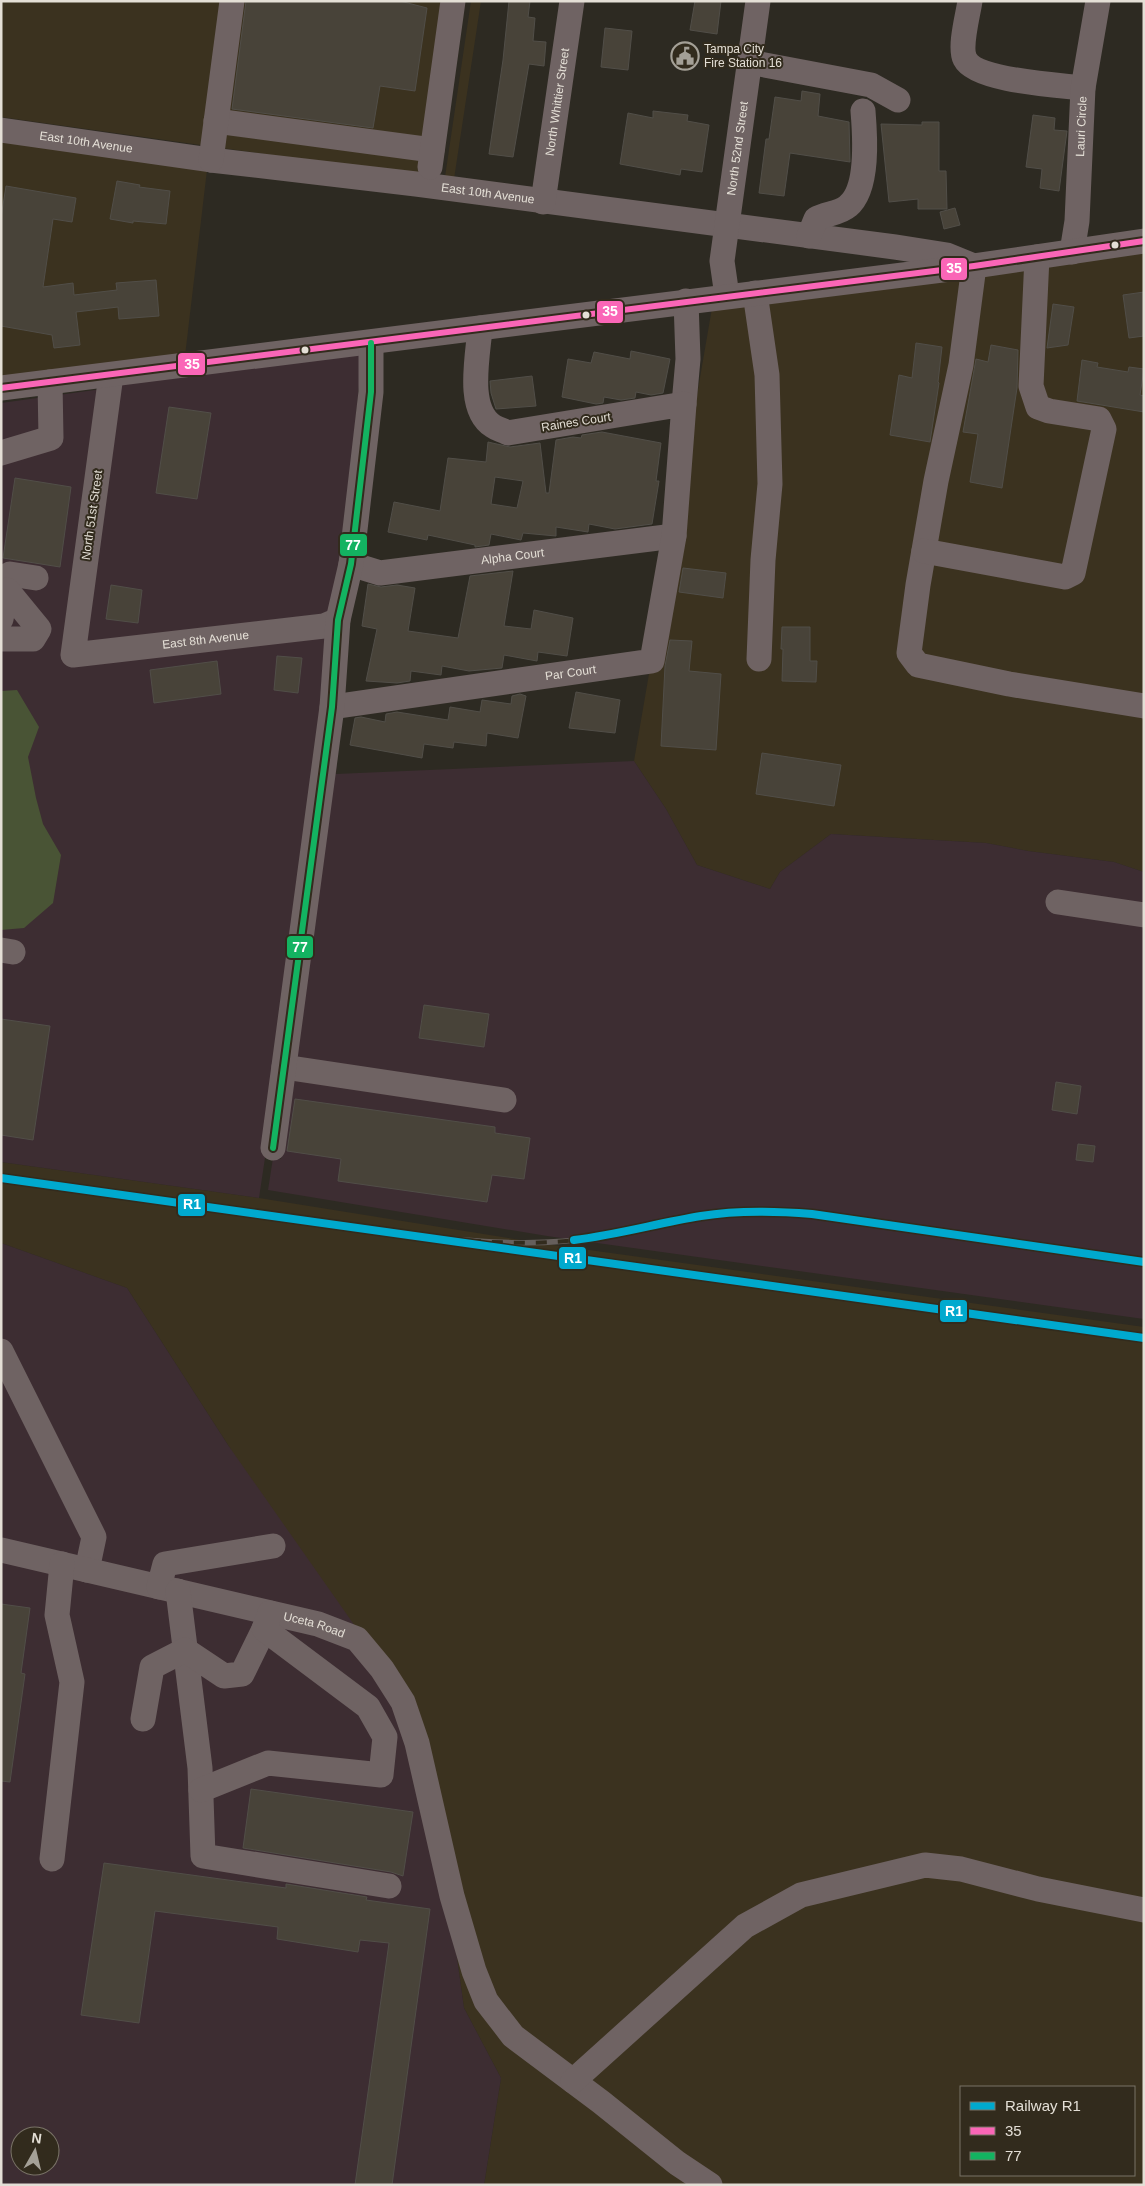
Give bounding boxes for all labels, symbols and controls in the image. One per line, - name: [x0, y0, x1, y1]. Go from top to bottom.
- public building icon: Tampa City Fire Station 16: [670, 41, 700, 71]
- place label: Tampa City Fire Station 16: [704, 42, 782, 70]
- street label: North Whittier Street: [543, 46, 572, 157]
- street label: Lauri Circle: [1073, 96, 1090, 157]
- street label: North 52nd Street: [724, 100, 751, 196]
- street label: East 10th Avenue: [39, 129, 134, 156]
- street label: East 10th Avenue: [440, 180, 536, 207]
- unlabelled marker: [1110, 240, 1120, 250]
- line badge: 35: [940, 257, 968, 281]
- text: 35: [946, 260, 962, 276]
- line badge: 35: [596, 300, 624, 324]
- text: 35: [602, 303, 618, 319]
- unlabelled marker: [581, 310, 591, 320]
- unlabelled marker: [300, 345, 310, 355]
- line badge: 35: [177, 352, 206, 376]
- text: 35: [184, 356, 200, 372]
- street label: Raines Court: [540, 410, 612, 434]
- street label: North 51st Street: [79, 468, 105, 561]
- line badge: 77: [339, 533, 368, 557]
- text: 77: [345, 537, 361, 553]
- street label: Alpha Court: [480, 545, 546, 567]
- street label: East 8th Avenue: [161, 628, 250, 652]
- street label: Par Court: [544, 662, 598, 683]
- line badge: 77: [286, 935, 314, 959]
- text: 77: [292, 939, 308, 955]
- line badge: R1: [177, 1193, 206, 1217]
- text: R1: [183, 1196, 201, 1212]
- line badge: R1: [558, 1246, 587, 1270]
- text: R1: [564, 1250, 582, 1266]
- line badge: R1: [939, 1299, 968, 1323]
- text: R1: [945, 1303, 963, 1319]
- street label: Uceta Road: [282, 1609, 347, 1641]
- legend: [960, 2086, 1135, 2176]
- text: Railway R1: [1005, 2097, 1081, 2114]
- text: 35: [1005, 2122, 1022, 2139]
- north arrow: [10, 2126, 60, 2176]
- text: N: [31, 2129, 43, 2147]
- text: 77: [1005, 2147, 1022, 2164]

